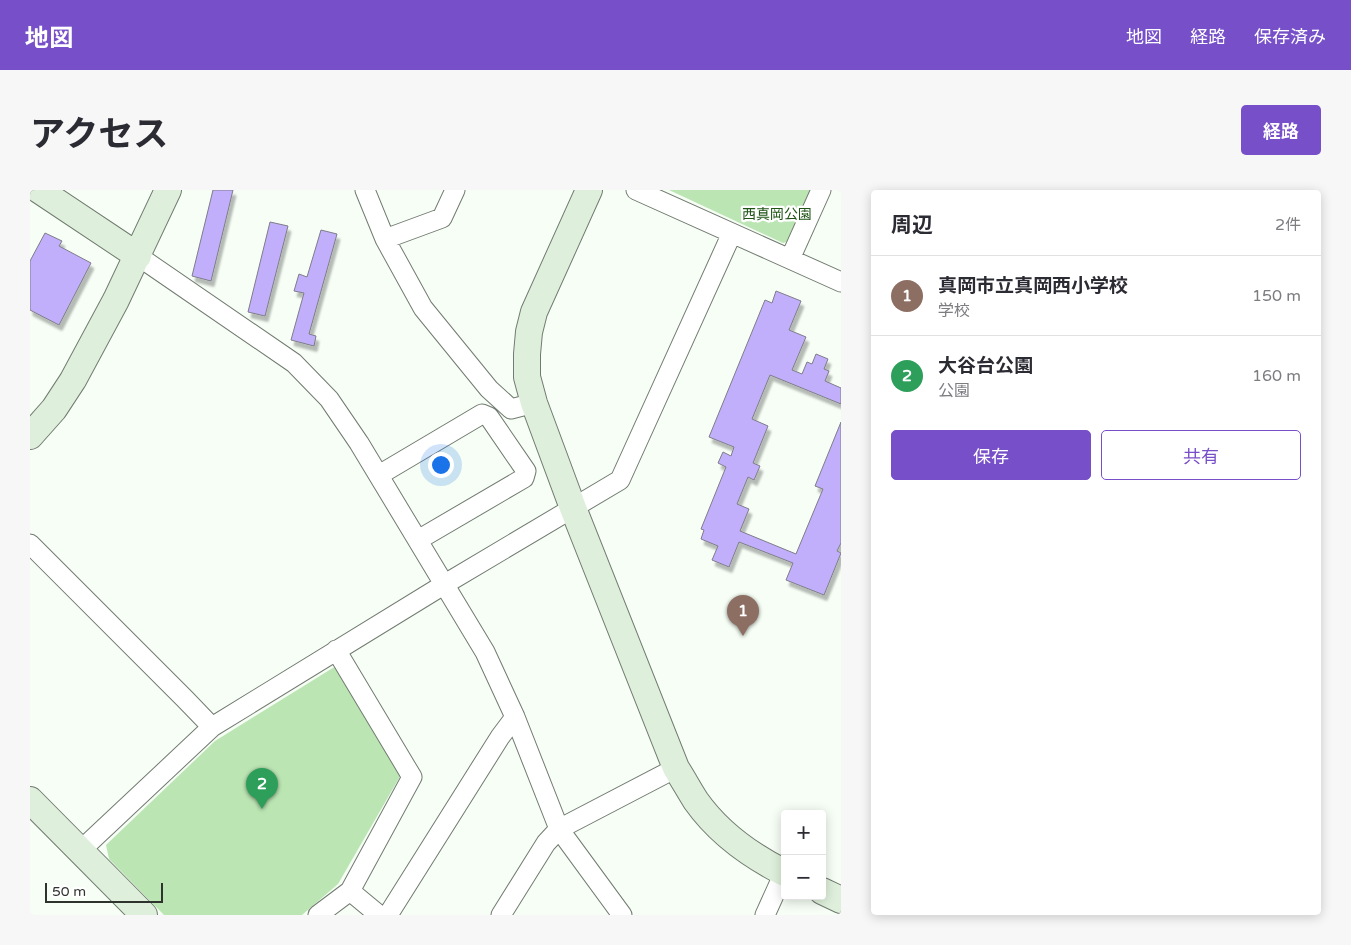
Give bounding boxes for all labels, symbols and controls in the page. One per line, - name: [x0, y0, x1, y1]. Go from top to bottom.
- text: 地図: [25, 24, 73, 53]
- text: 地図: [1126, 26, 1162, 48]
- text: 経路: [1190, 26, 1226, 48]
- text: 保存済み: [1254, 26, 1326, 48]
- button: 経路: [1241, 105, 1321, 155]
- text: アクセス: [30, 114, 168, 156]
- park label: 西真岡公園: [742, 206, 812, 223]
- text: 周辺: [891, 213, 933, 238]
- text: 2件: [1275, 215, 1301, 235]
- text: 真岡市立真岡西小学校: [938, 275, 1128, 297]
- text: 1: [902, 286, 912, 306]
- text: 150 m: [1252, 286, 1301, 306]
- text: 学校: [938, 301, 970, 321]
- text: 大谷台公園: [938, 355, 1033, 377]
- text: 2: [902, 366, 912, 386]
- text: 160 m: [1252, 366, 1301, 386]
- text: 公園: [938, 381, 970, 401]
- button: 保存: [891, 430, 1091, 480]
- button: 共有: [1101, 430, 1301, 480]
- your location: [428, 452, 454, 478]
- pin: 1: [727, 595, 759, 636]
- pin: 2: [246, 768, 278, 809]
- map controls: [781, 810, 826, 900]
- button: +: [781, 810, 826, 855]
- button: −: [781, 855, 826, 900]
- scale bar: [45, 880, 162, 903]
- text: 50 m: [52, 883, 86, 900]

